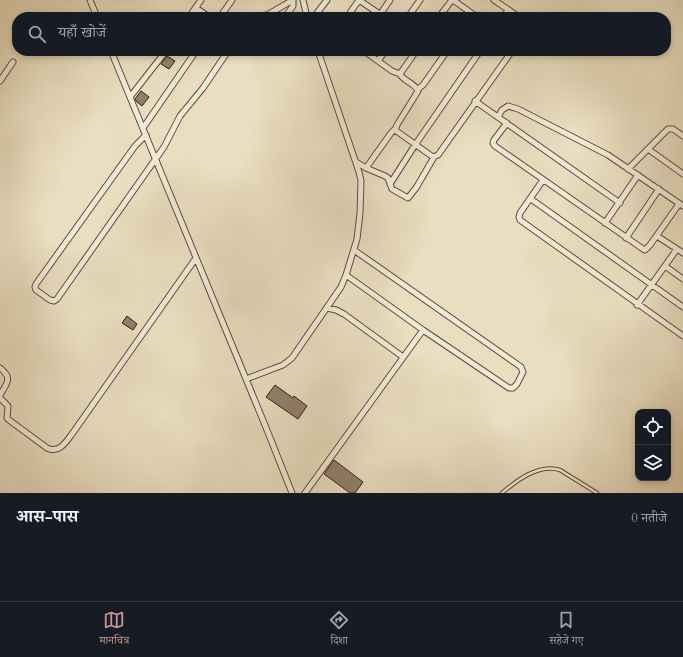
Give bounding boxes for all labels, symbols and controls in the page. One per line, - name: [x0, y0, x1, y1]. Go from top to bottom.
- search box: [12, 12, 671, 56]
- text: यहाँ खोजें: [58, 22, 106, 42]
- icon: search: [26, 23, 48, 45]
- map controls: [635, 409, 671, 481]
- button: locate: [635, 409, 671, 445]
- button: layers: [635, 445, 671, 481]
- text: आस-पास: [16, 505, 78, 528]
- text: 0 नतीजे: [631, 509, 667, 527]
- tab: मानचित्र: [99, 609, 129, 651]
- tab: दिशा: [328, 609, 350, 651]
- tab: सहेजे गए: [549, 609, 584, 651]

